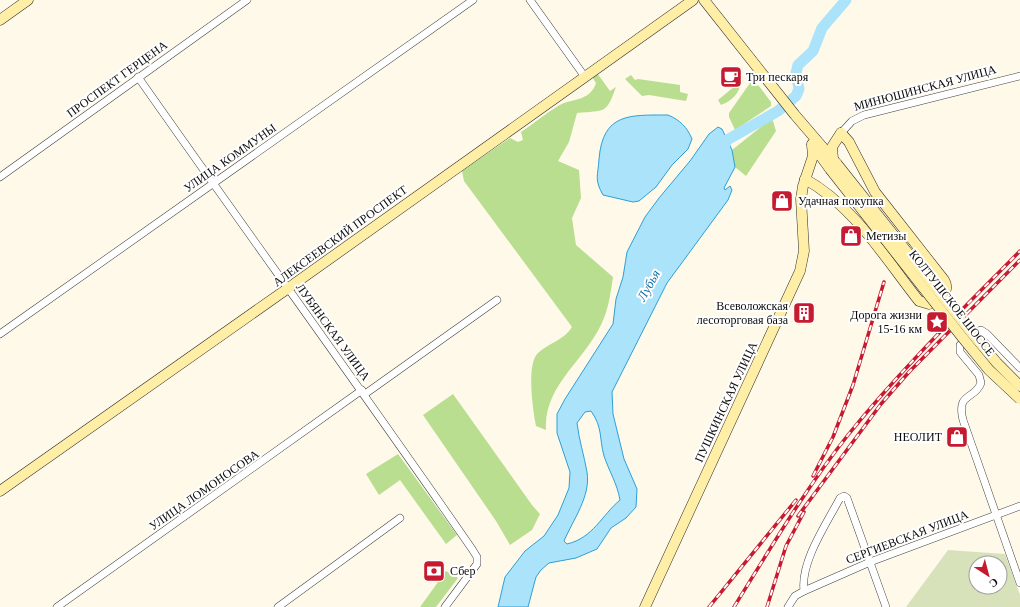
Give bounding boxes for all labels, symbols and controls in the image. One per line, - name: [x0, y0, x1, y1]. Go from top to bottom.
- street label: ПРОСПЕКТ ГЕРЦЕНА: [64, 38, 170, 120]
- street label: МИНЮШИНСКАЯ УЛИЦА: [852, 62, 998, 114]
- cafe icon: Три пескаря: [718, 64, 744, 90]
- place label: Три пескаря: [746, 70, 809, 84]
- street label: УЛИЦА КОММУНЫ: [181, 121, 279, 195]
- street label: АЛЕКСЕЕВСКИЙ ПРОСПЕКТ: [270, 182, 410, 289]
- shop icon: Удачная покупка: [769, 188, 795, 214]
- place label: Удачная покупка: [798, 194, 884, 208]
- shop icon: Метизы: [838, 223, 864, 249]
- place label: Метизы: [866, 229, 906, 243]
- street label: КОЛТУШСКОЕ ШОССЕ: [906, 247, 998, 359]
- water label: Лубья: [633, 267, 663, 304]
- street label: ЛУБЯНСКАЯ УЛИЦА: [293, 281, 373, 384]
- place label: Всеволожская лесоторговая база: [697, 299, 789, 327]
- building icon: Всеволожская лесоторговая база: [791, 300, 817, 326]
- place label: Дорога жизни 15-16 км: [850, 308, 923, 336]
- place icon: Дорога жизни 15-16 км: [924, 309, 950, 335]
- street label: ПУШКИНСКАЯ УЛИЦА: [692, 339, 760, 465]
- shop icon: НЕОЛИТ: [944, 424, 970, 450]
- place label: НЕОЛИТ: [894, 430, 943, 444]
- street label: УЛИЦА ЛОМОНОСОВА: [147, 447, 262, 533]
- street label: СЕРГИЕВСКАЯ УЛИЦА: [844, 507, 970, 567]
- north arrow: [968, 555, 1008, 595]
- bank icon: Сбер: [421, 558, 447, 584]
- place label: Сбер: [450, 564, 475, 578]
- text: С: [987, 576, 1001, 590]

